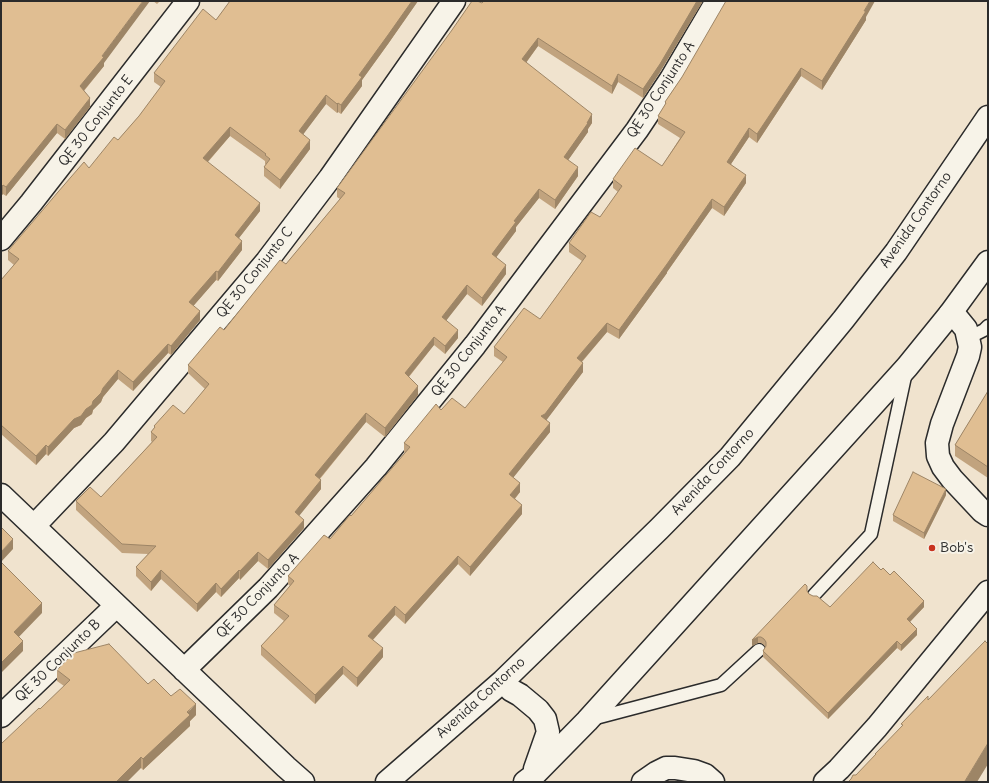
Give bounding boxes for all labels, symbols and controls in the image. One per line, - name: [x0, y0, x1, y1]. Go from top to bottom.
- street label: QE 30 Conjunto A: [623, 39, 699, 141]
- street label: QE 30 Conjunto E: [55, 72, 137, 170]
- street label: Avenida Contorno: [877, 169, 955, 271]
- street label: QE 30 Conjunto C: [213, 224, 297, 322]
- street label: QE 30 Conjunto A: [428, 302, 510, 400]
- street label: Avenida Contorno: [668, 425, 758, 519]
- place label: Bob's: [940, 540, 973, 556]
- marker: Bob's: [927, 543, 937, 553]
- street label: QE 30 Conjunto A: [213, 550, 303, 642]
- street label: QE 30 Conjunto B: [12, 616, 104, 706]
- street label: Avenida Contorno: [433, 654, 529, 742]

